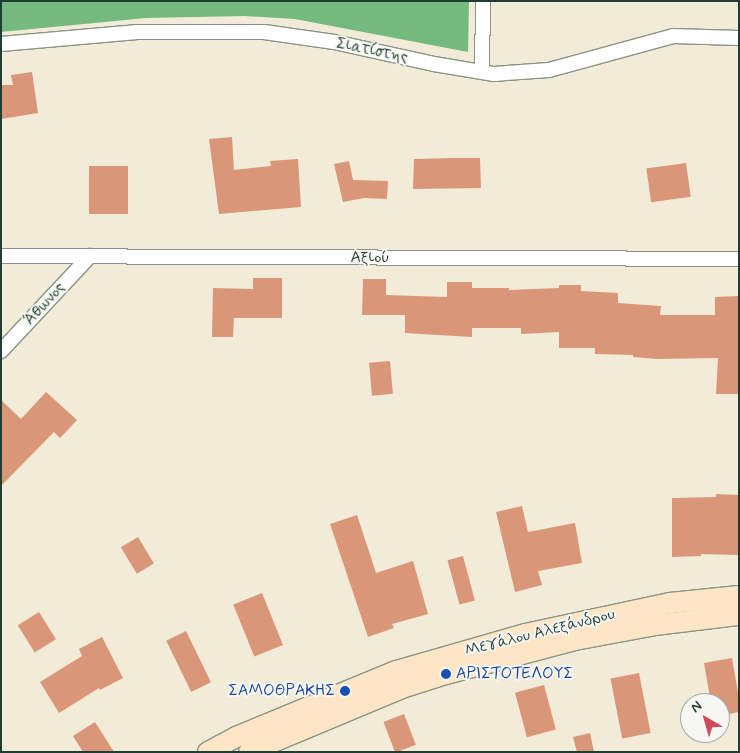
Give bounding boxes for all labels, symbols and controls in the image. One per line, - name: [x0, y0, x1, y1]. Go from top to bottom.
- street label: Σιατίστης: [334, 34, 410, 68]
- street label: Αξιού: [351, 248, 389, 268]
- street label: Άθωνος: [20, 279, 70, 329]
- street label: Μεγάλου Αλεξάνδρου: [463, 605, 617, 661]
- place label: ΑΡΙΣΤΟΤΕΛΟΥΣ: [456, 664, 573, 684]
- marker: ΑΡΙΣΤΟΤΕΛΟΥΣ: [440, 668, 452, 680]
- place label: ΣΑΜΟΘΡΑΚΗΣ: [228, 681, 335, 701]
- marker: ΣΑΜΟΘΡΑΚΗΣ: [339, 685, 351, 697]
- north arrow: [680, 693, 730, 743]
- text: N: [687, 697, 706, 717]

